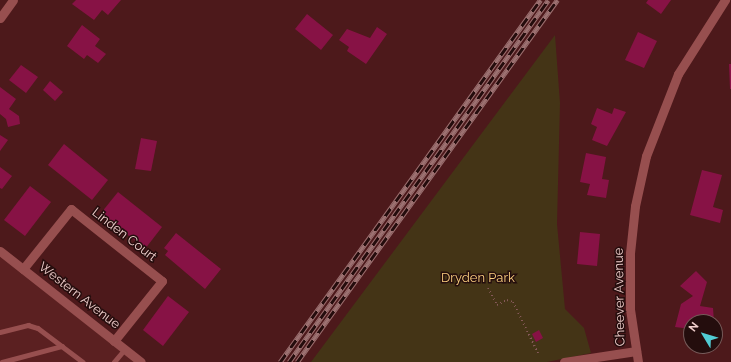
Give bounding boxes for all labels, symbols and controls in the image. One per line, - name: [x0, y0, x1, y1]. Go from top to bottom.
- street label: Linden Court: [89, 205, 159, 265]
- street label: Cheever Avenue: [611, 247, 629, 347]
- street label: Western Avenue: [35, 259, 123, 333]
- park label: Dryden Park: [441, 270, 515, 286]
- north arrow: [683, 314, 723, 354]
- text: N: [686, 320, 702, 334]

